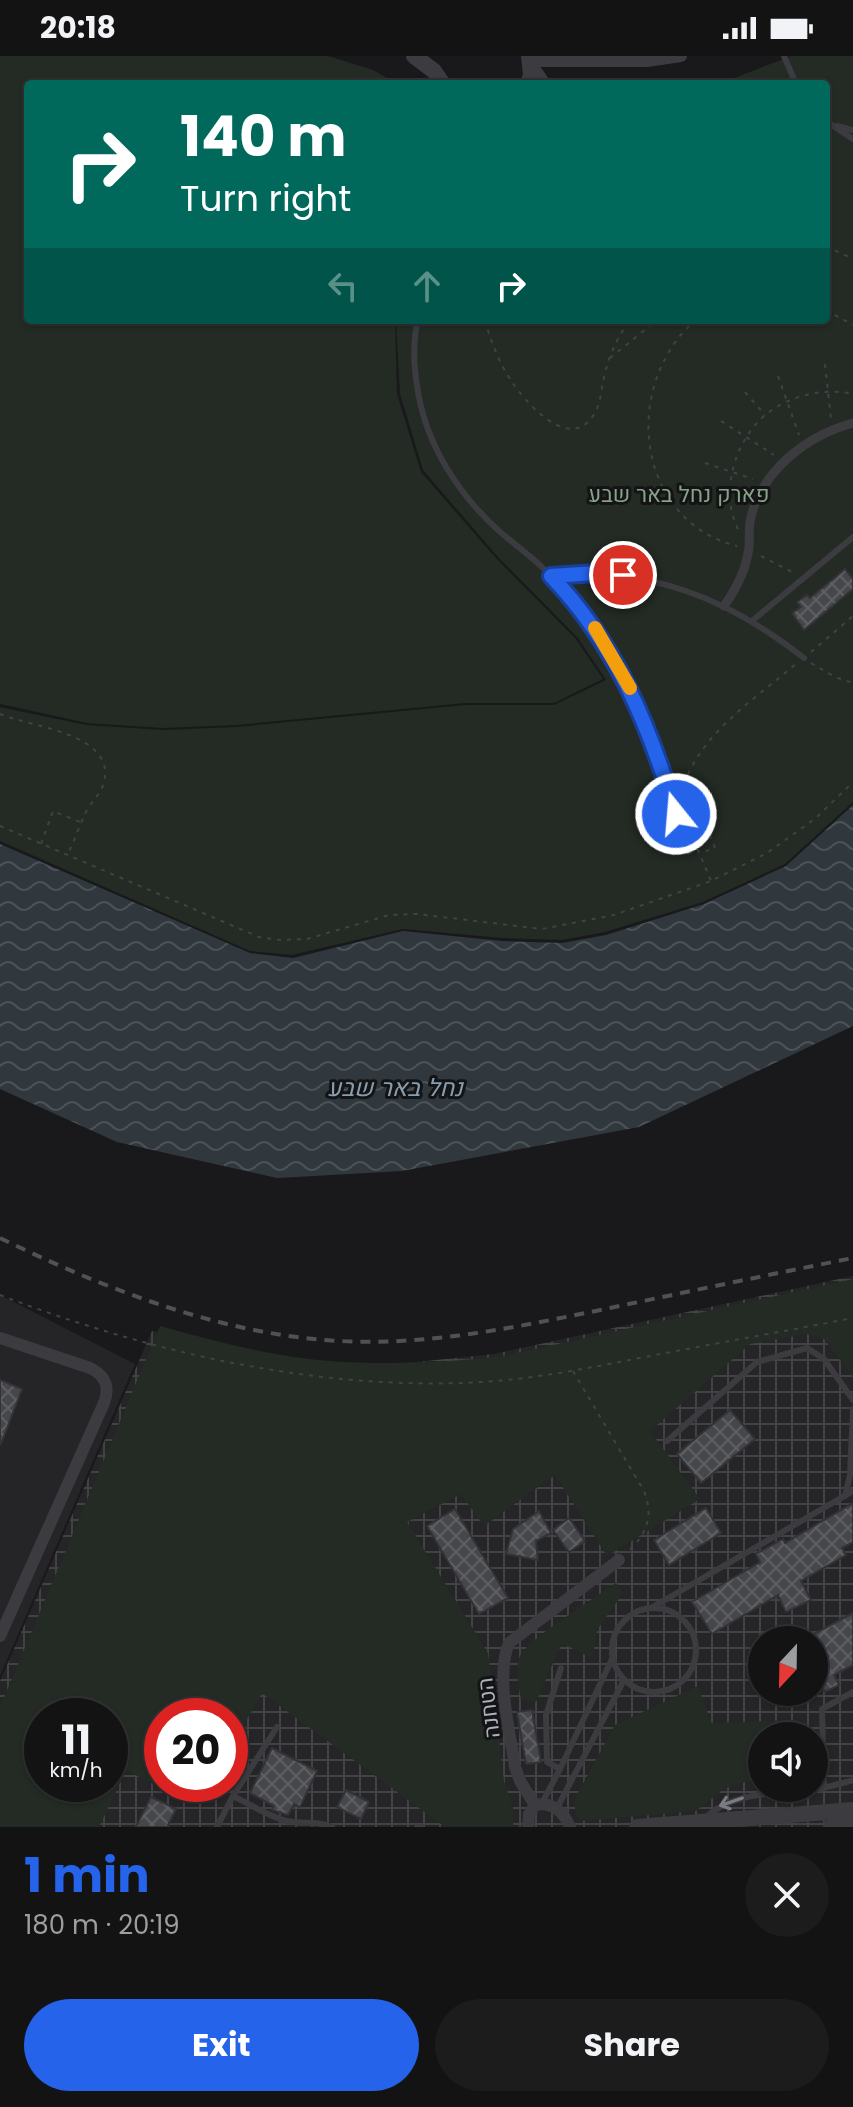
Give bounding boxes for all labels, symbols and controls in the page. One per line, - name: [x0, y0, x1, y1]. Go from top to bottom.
- text: 20:18: [40, 6, 116, 49]
- text: 140 m: [180, 97, 347, 176]
- icon: right: [48, 112, 152, 216]
- text: Turn right: [180, 173, 351, 224]
- icon: left: [321, 264, 365, 308]
- icon: ahead: [405, 264, 449, 308]
- icon: right: [489, 264, 533, 308]
- park label: פארק נחל באר שבע: [589, 479, 769, 510]
- pin: [589, 541, 657, 609]
- icon: arrive: [601, 553, 645, 597]
- position arrow: [634, 772, 718, 856]
- water label: נחל באר שבע: [327, 1071, 465, 1104]
- north arrow: [748, 1626, 828, 1706]
- map controls: [748, 1626, 828, 1802]
- street label: הטחנה: [469, 1676, 508, 1740]
- speed limit sign: 20: [144, 1698, 248, 1802]
- text: 11: [61, 1712, 91, 1768]
- button: sound: [748, 1722, 828, 1802]
- text: km/h: [49, 1756, 103, 1784]
- one-way arrow: [720, 1796, 744, 1810]
- text: 1 min: [24, 1842, 150, 1909]
- button: close: [745, 1853, 829, 1937]
- text: 180 m · 20:19: [24, 1907, 180, 1943]
- button: Exit: [24, 1999, 419, 2091]
- button: Share: [435, 1999, 829, 2091]

